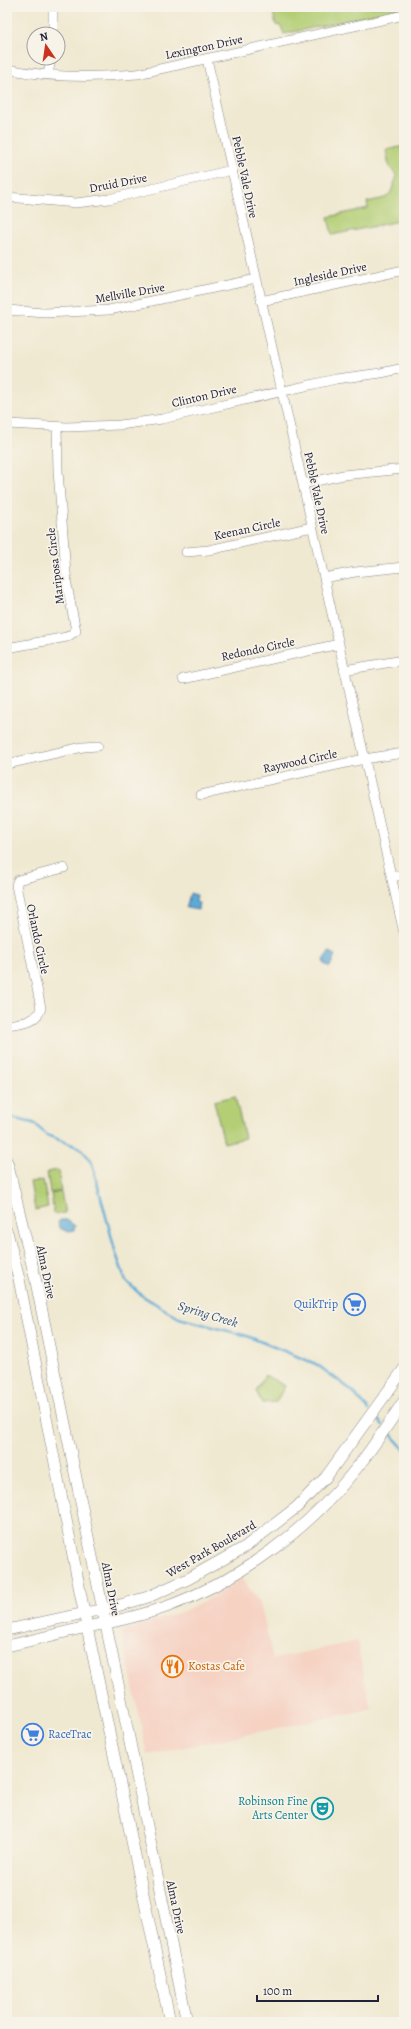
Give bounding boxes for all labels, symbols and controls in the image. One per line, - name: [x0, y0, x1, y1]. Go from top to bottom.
- north arrow: [26, 26, 66, 66]
- text: N: [38, 29, 49, 45]
- street label: Lexington Drive: [164, 31, 244, 63]
- street label: Pebble Vale Drive: [228, 134, 262, 220]
- street label: Druid Drive: [88, 170, 148, 196]
- street label: Ingleside Drive: [292, 258, 368, 290]
- street label: Mellville Drive: [94, 279, 166, 307]
- street label: Clinton Drive: [170, 381, 238, 411]
- street label: Pebble Vale Drive: [300, 450, 334, 536]
- street label: Keenan Circle: [212, 514, 282, 544]
- street label: Mariposa Circle: [42, 527, 68, 605]
- street label: Redondo Circle: [220, 633, 296, 665]
- street label: Raywood Circle: [261, 745, 339, 777]
- street label: Orlando Circle: [23, 902, 53, 976]
- street label: Alma Drive: [32, 1243, 60, 1300]
- supermarket icon: QuikTrip: [341, 1291, 367, 1317]
- place label: QuikTrip: [294, 1296, 338, 1312]
- water label: Spring Creek: [176, 1297, 240, 1331]
- street label: West Park Boulevard: [162, 1516, 259, 1582]
- street label: Alma Drive: [98, 1560, 124, 1617]
- restaurant icon: Kostas Cafe: [160, 1653, 186, 1679]
- place label: Kostas Cafe: [188, 1658, 245, 1674]
- supermarket icon: RaceTrac: [19, 1721, 45, 1747]
- place label: RaceTrac: [48, 1726, 92, 1742]
- place label: Robinson Fine Arts Center: [238, 1793, 308, 1823]
- theatre icon: Robinson Fine Arts Center: [310, 1795, 336, 1821]
- street label: Alma Drive: [162, 1878, 190, 1935]
- scale bar: [257, 1977, 378, 2003]
- text: 100 m: [263, 1983, 292, 1999]

